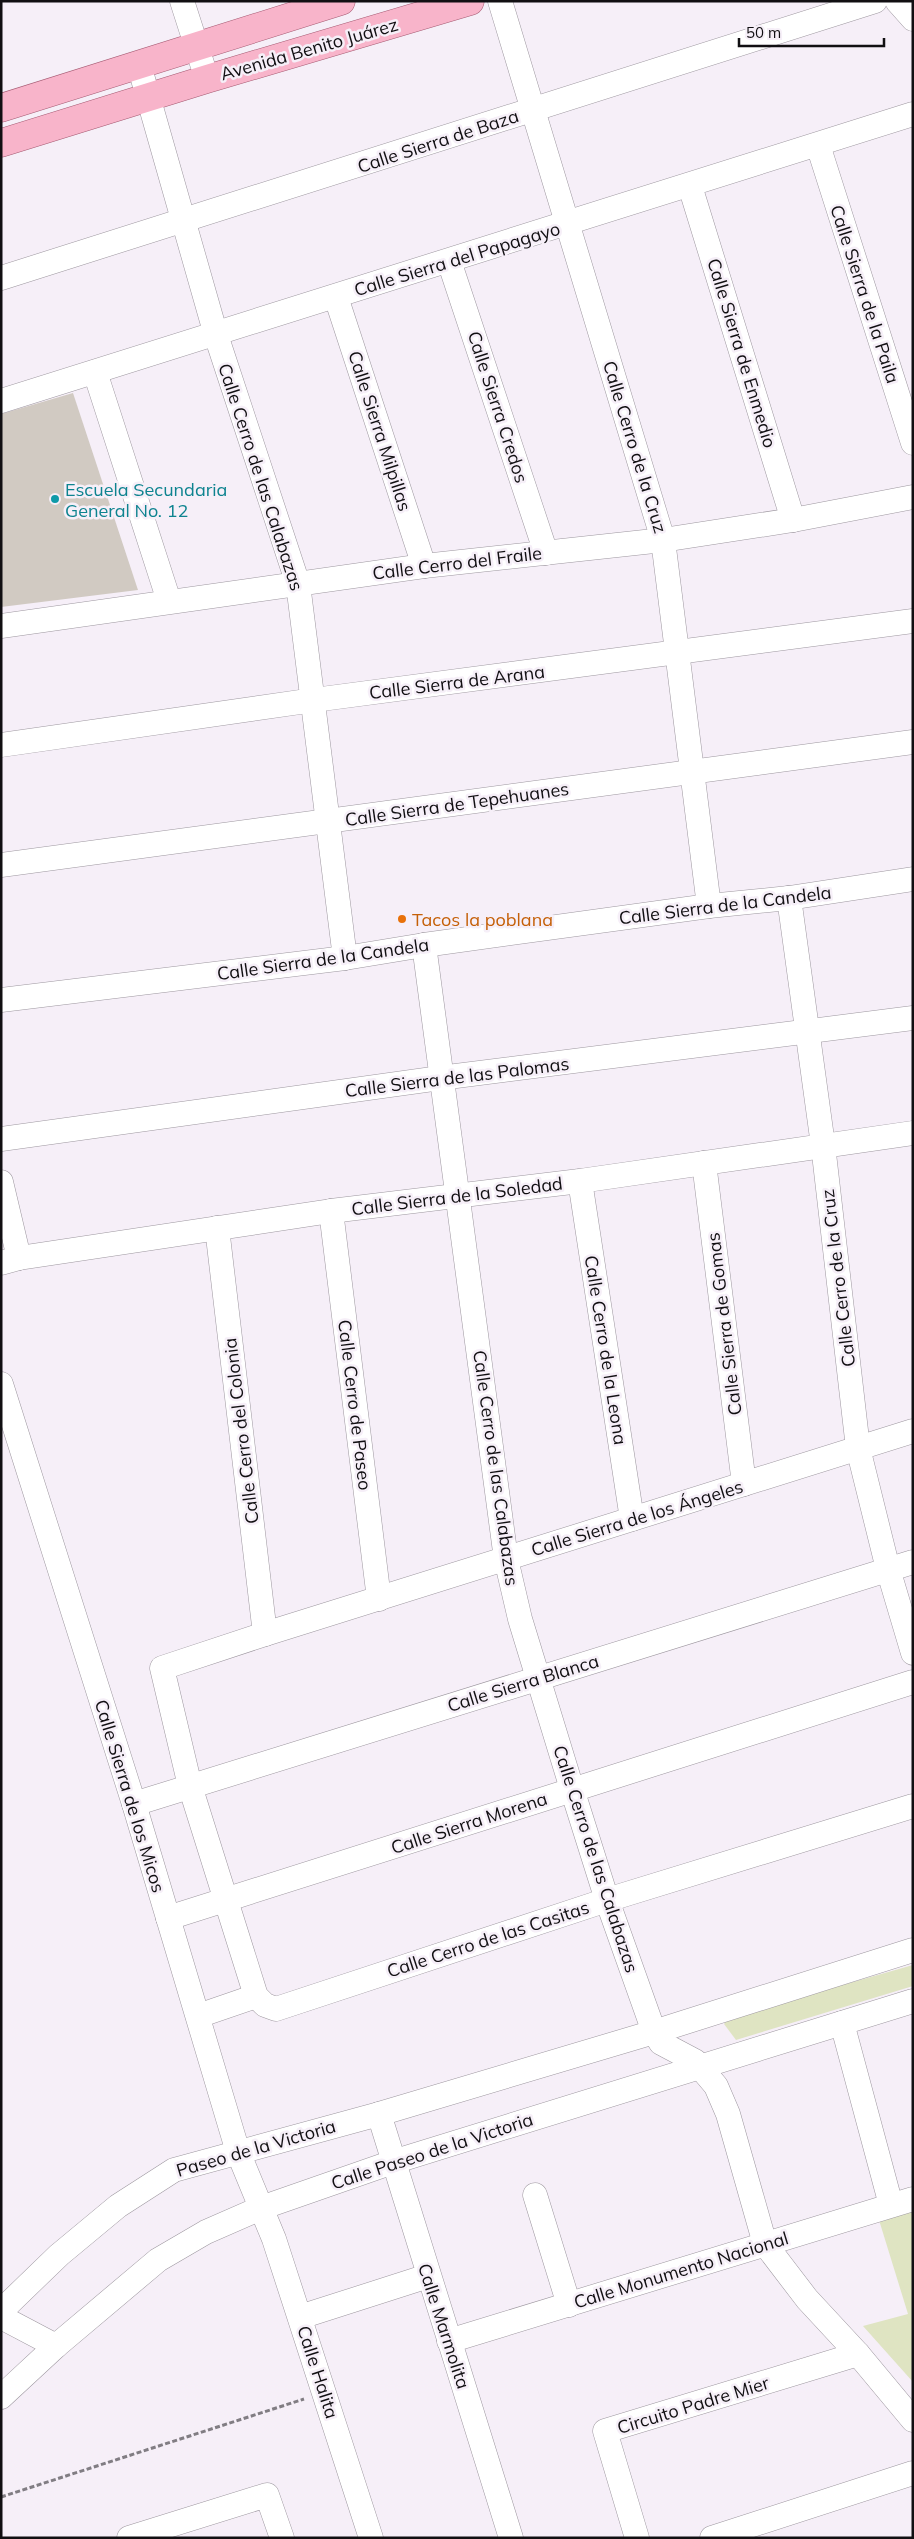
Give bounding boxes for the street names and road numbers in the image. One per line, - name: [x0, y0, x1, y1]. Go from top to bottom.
- street label: Avenida Benito Juárez: [217, 13, 401, 85]
- street label: Calle Sierra de Baza: [355, 104, 521, 178]
- street label: Calle Sierra de la Paila: [825, 202, 905, 386]
- street label: Calle Sierra del Papagayo: [351, 217, 563, 301]
- street label: Calle Sierra de Enmedio: [702, 255, 782, 451]
- street label: Calle Sierra Credos: [463, 328, 533, 486]
- street label: Calle Sierra Milpillas: [343, 348, 417, 514]
- street label: Calle Cerro de la Cruz: [598, 358, 672, 536]
- street label: Calle Cerro de las Calabazas: [213, 360, 309, 594]
- street label: Calle Cerro del Fraile: [371, 541, 543, 585]
- street label: Calle Sierra de Arana: [368, 660, 546, 704]
- street label: Calle Sierra de Tepehuanes: [344, 777, 570, 831]
- street label: Calle Sierra de la Candela: [618, 881, 832, 929]
- street label: Calle Sierra de la Candela: [216, 933, 430, 985]
- street label: Calle Sierra de las Palomas: [344, 1052, 571, 1102]
- street label: Calle Sierra de la Soledad: [350, 1172, 564, 1220]
- street label: Calle Cerro de la Cruz: [816, 1188, 860, 1368]
- street label: Calle Sierra de Gomas: [701, 1231, 747, 1417]
- street label: Calle Cerro de la Leona: [580, 1254, 632, 1446]
- street label: Calle Cerro de Paseo: [333, 1318, 377, 1492]
- street label: Calle Cerro del Colonia: [218, 1337, 264, 1525]
- street label: Calle Cerro de las Calabazas: [468, 1349, 524, 1587]
- street label: Calle Sierra de los Ángeles: [528, 1475, 746, 1561]
- street label: Calle Sierra Blanca: [444, 1649, 602, 1717]
- street label: Calle Sierra de los Micos: [90, 1697, 170, 1895]
- street label: Calle Cerro de las Calabazas: [548, 1742, 644, 1976]
- street label: Calle Sierra Morena: [388, 1787, 550, 1859]
- street label: Calle Cerro de las Casitas: [384, 1895, 592, 1983]
- street label: Calle Paseo de la Victoria: [328, 2108, 536, 2194]
- street label: Paseo de la Victoria: [174, 2114, 338, 2182]
- street label: Calle Monumento Nacional: [571, 2226, 791, 2314]
- street label: Calle Marmolita: [413, 2260, 475, 2392]
- street label: Calle Halita: [292, 2323, 344, 2421]
- street label: Circuito Padre Mier: [614, 2371, 772, 2439]

